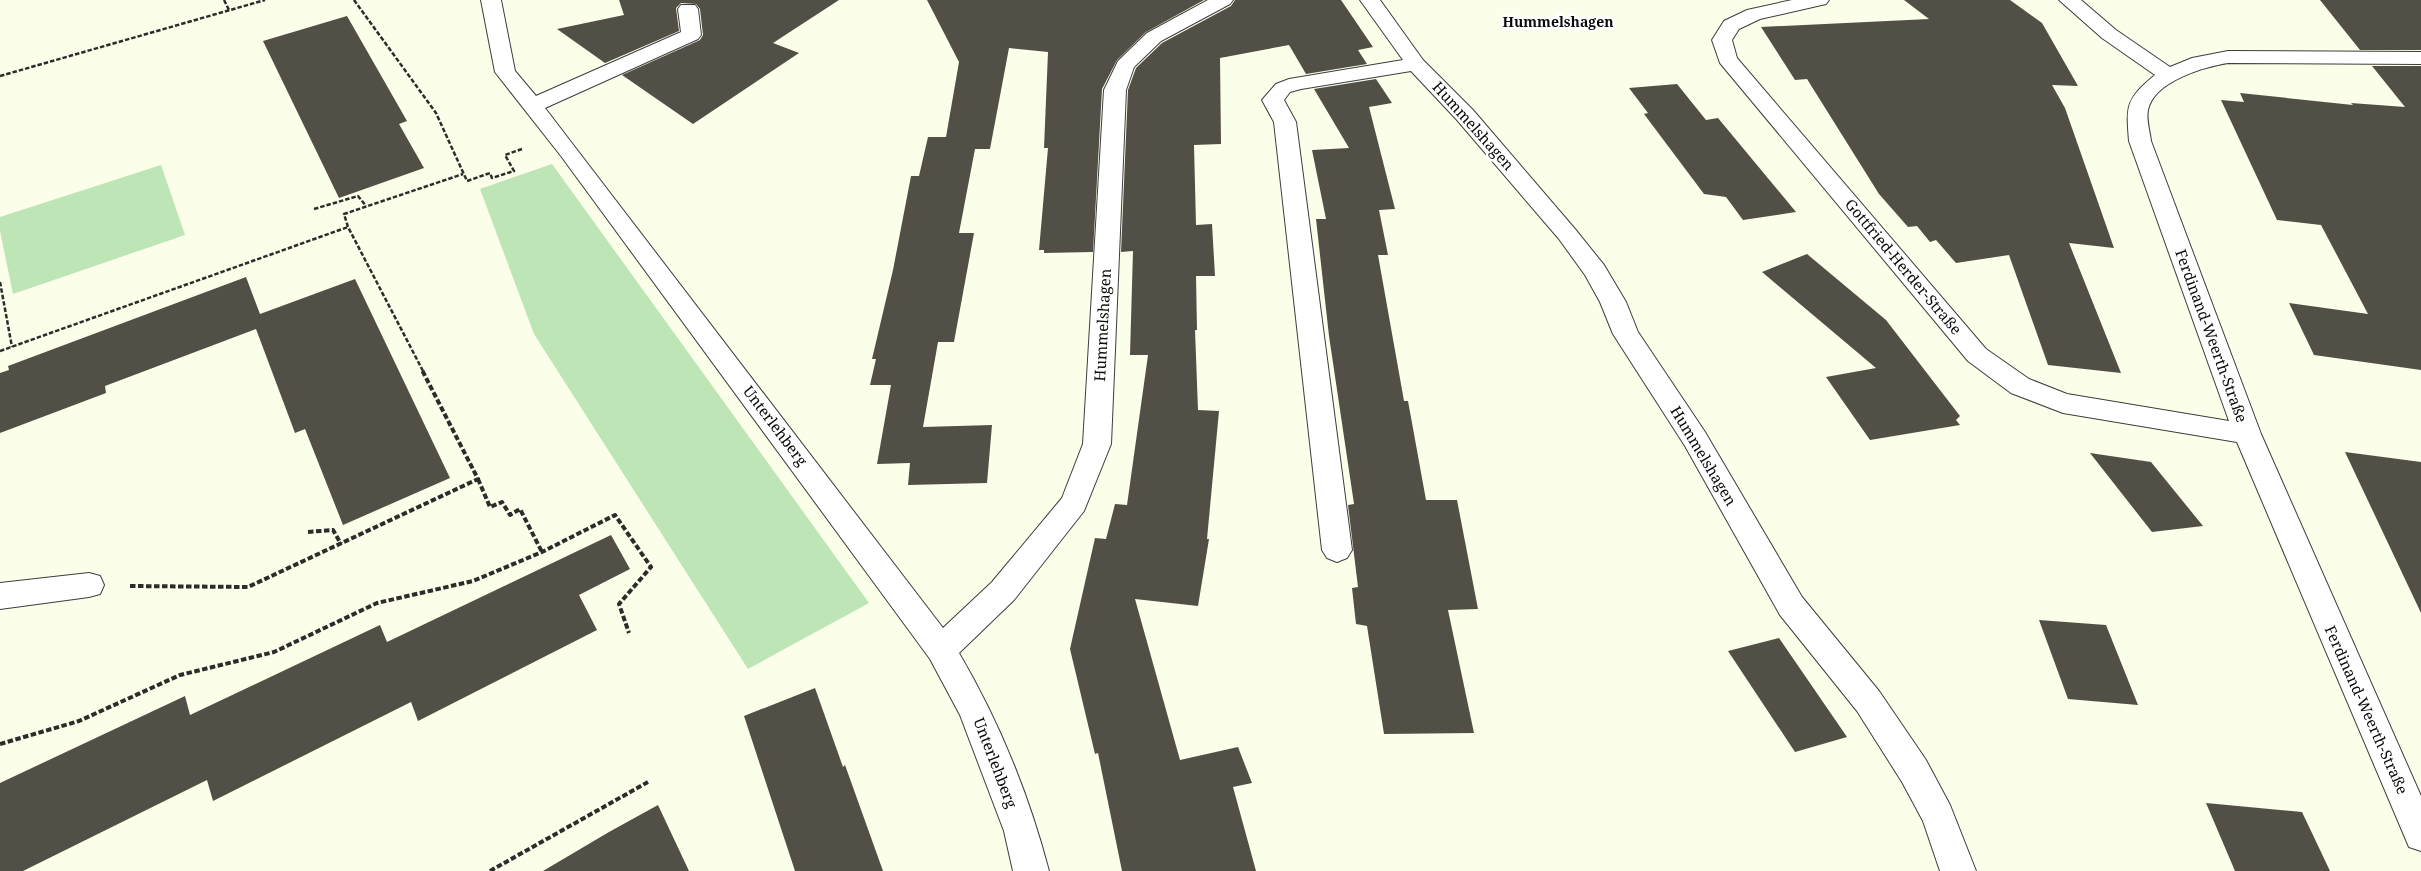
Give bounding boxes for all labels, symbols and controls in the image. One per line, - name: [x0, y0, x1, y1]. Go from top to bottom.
- district label: Hummelshagen: [1502, 12, 1614, 31]
- street label: Hummelshagen: [1429, 77, 1519, 174]
- street label: Gottfried-Herder-Straße: [1841, 194, 1967, 338]
- street label: Ferdinand-Weerth-Straße: [2171, 246, 2253, 425]
- street label: Hummelshagen: [1089, 268, 1115, 382]
- street label: Unterlehberg: [739, 381, 812, 470]
- street label: Hummelshagen: [1666, 402, 1742, 509]
- street label: Ferdinand-Weerth-Straße: [2321, 622, 2413, 797]
- street label: Unterlehberg: [970, 715, 1022, 811]

